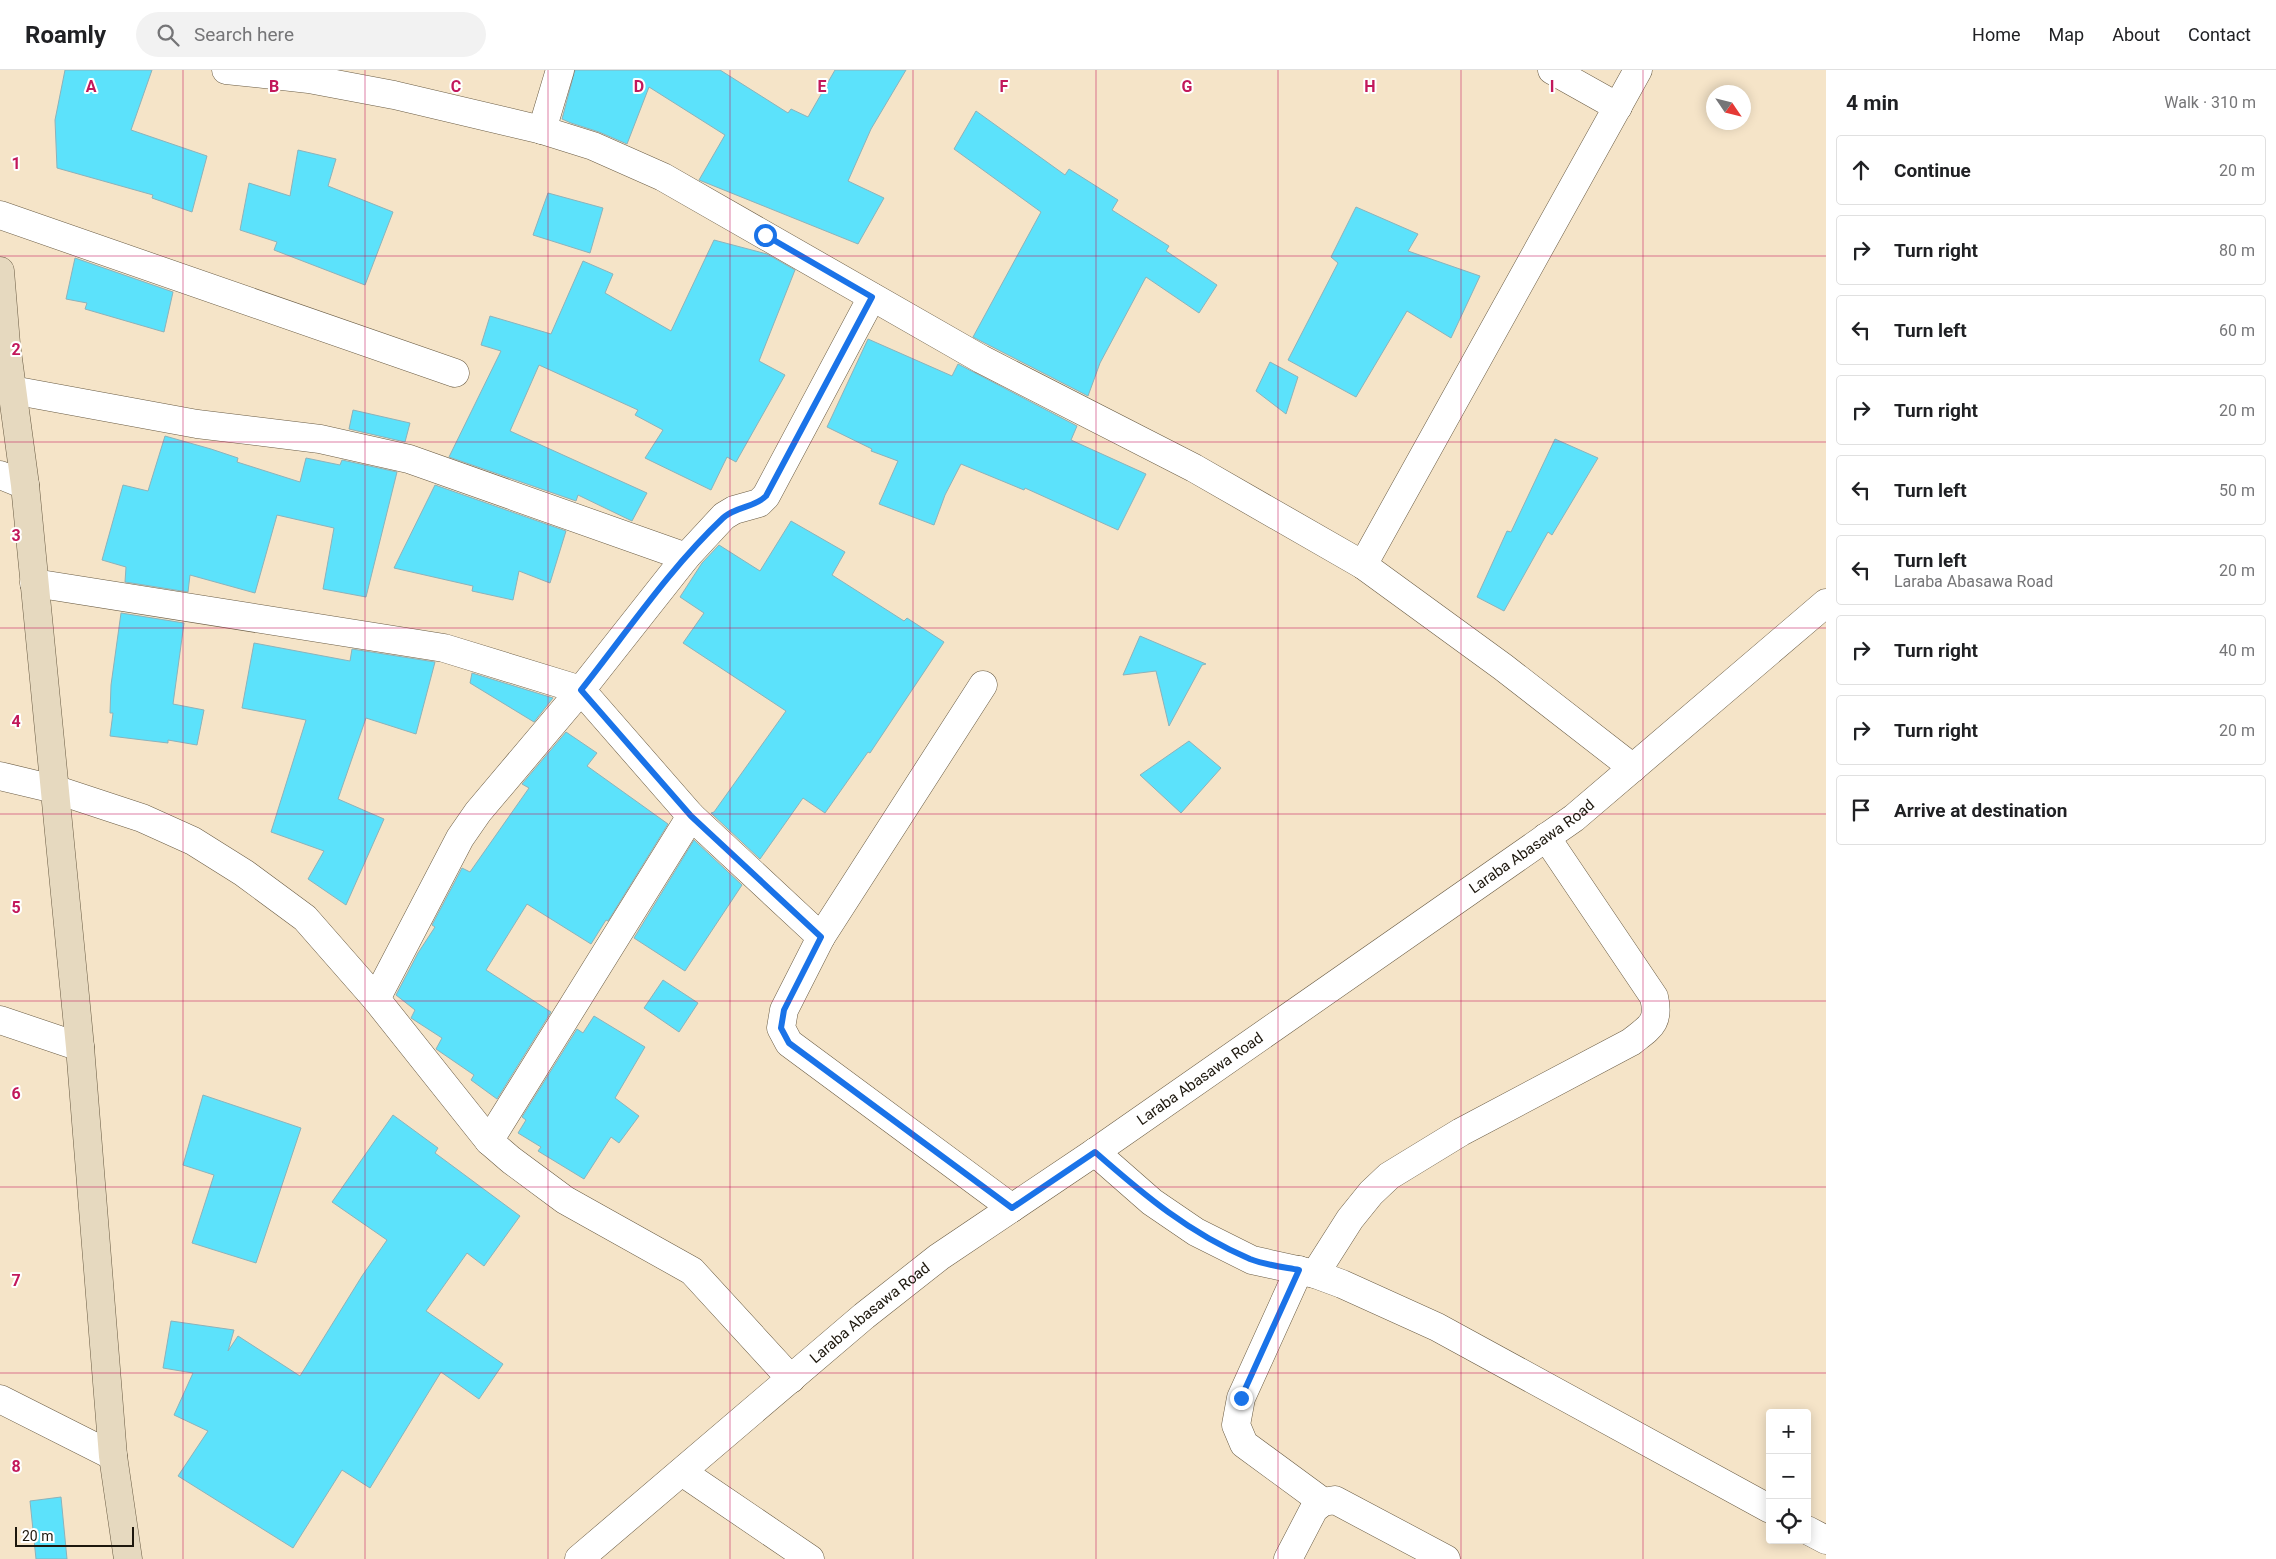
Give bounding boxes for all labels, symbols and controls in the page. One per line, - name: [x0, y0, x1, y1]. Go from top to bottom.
- search box: [136, 12, 486, 57]
- text: Roamly: [25, 21, 106, 49]
- icon: search: [154, 21, 182, 49]
- text: Search here: [194, 23, 294, 46]
- text: Home: [1972, 24, 2021, 45]
- text: Map: [2049, 24, 2084, 45]
- text: About: [2112, 24, 2160, 45]
- text: Contact: [2188, 24, 2251, 45]
- text: A: [86, 77, 97, 96]
- text: B: [269, 77, 279, 96]
- text: C: [451, 77, 461, 96]
- text: D: [634, 77, 644, 96]
- text: E: [818, 77, 827, 96]
- text: F: [1000, 77, 1009, 96]
- text: G: [1182, 77, 1193, 96]
- text: H: [1364, 77, 1376, 96]
- text: I: [1550, 77, 1554, 96]
- north arrow: [1706, 85, 1751, 130]
- text: 4 min: [1846, 91, 1899, 115]
- text: Walk · 310 m: [2164, 93, 2256, 112]
- text: 1: [11, 154, 21, 173]
- icon: ahead: [1847, 156, 1875, 184]
- text: Continue: [1894, 159, 1971, 182]
- text: 20 m: [2219, 161, 2255, 180]
- route start: [754, 224, 777, 247]
- icon: right: [1847, 236, 1875, 264]
- text: Turn right: [1894, 239, 1978, 262]
- text: 80 m: [2219, 241, 2255, 260]
- icon: left: [1847, 316, 1875, 344]
- text: Turn left: [1894, 319, 1967, 342]
- text: 60 m: [2219, 321, 2255, 340]
- text: 2: [11, 340, 21, 359]
- icon: right: [1847, 396, 1875, 424]
- text: Turn right: [1894, 399, 1978, 422]
- text: 20 m: [2219, 401, 2255, 420]
- icon: left: [1847, 476, 1875, 504]
- text: Turn left: [1894, 479, 1967, 502]
- text: 50 m: [2219, 481, 2255, 500]
- text: 3: [11, 526, 21, 545]
- text: Turn left: [1894, 549, 1967, 572]
- icon: left: [1847, 556, 1875, 584]
- text: 20 m: [2219, 561, 2255, 580]
- text: Laraba Abasawa Road: [1894, 572, 2053, 591]
- icon: right: [1847, 636, 1875, 664]
- text: Turn right: [1894, 639, 1978, 662]
- text: 40 m: [2219, 641, 2255, 660]
- text: 4: [11, 712, 21, 731]
- icon: right: [1847, 716, 1875, 744]
- text: Turn right: [1894, 719, 1978, 742]
- text: 20 m: [2219, 721, 2255, 740]
- street label: Laraba Abasawa Road: [1466, 796, 1598, 897]
- icon: arrive: [1847, 796, 1875, 824]
- text: Arrive at destination: [1894, 799, 2067, 822]
- text: 5: [11, 898, 21, 917]
- street label: Laraba Abasawa Road: [1134, 1029, 1266, 1129]
- text: 6: [11, 1084, 21, 1103]
- street label: Laraba Abasawa Road: [806, 1259, 933, 1367]
- text: 7: [11, 1271, 21, 1290]
- route end: [1230, 1387, 1253, 1410]
- map controls: [1766, 1409, 1811, 1544]
- button: +: [1766, 1409, 1811, 1454]
- button: −: [1766, 1454, 1811, 1499]
- text: 8: [11, 1457, 21, 1476]
- button: locate: [1766, 1499, 1811, 1544]
- scale bar: [15, 1524, 134, 1547]
- text: 20 m: [22, 1528, 54, 1544]

